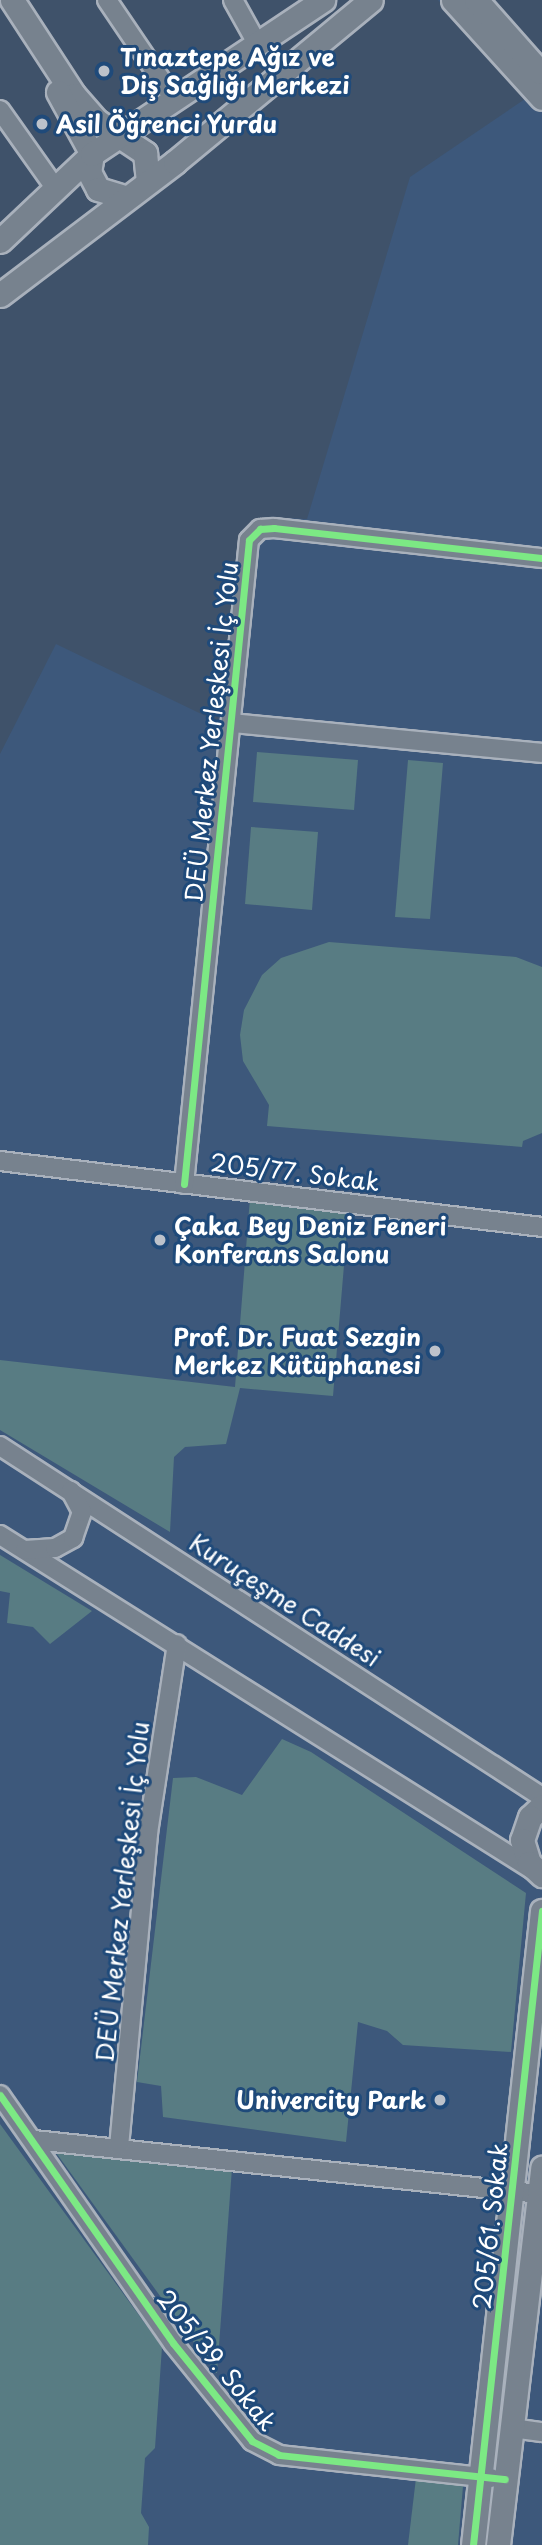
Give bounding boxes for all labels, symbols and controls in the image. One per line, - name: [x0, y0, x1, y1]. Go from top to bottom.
- place label: Tınaztepe Ağız ve Diş Sağlığı Merkezi: [120, 43, 351, 99]
- marker: Tınaztepe Ağız ve Diş Sağlığı Merkezi: [94, 61, 114, 81]
- place label: Asil Öğrenci Yurdu: [56, 110, 279, 138]
- marker: Asil Öğrenci Yurdu: [34, 116, 50, 132]
- street label: DEÜ Merkez Yerleşkesi İç Yolu: [179, 560, 243, 904]
- street label: 205/77. Sokak: [208, 1147, 382, 1197]
- place label: Çaka Bey Deniz Feneri Konferans Salonu: [174, 1212, 447, 1268]
- marker: Çaka Bey Deniz Feneri Konferans Salonu: [152, 1232, 168, 1248]
- place label: Prof. Dr. Fuat Sezgin Merkez Kütüphanesi: [174, 1323, 421, 1379]
- marker: Prof. Dr. Fuat Sezgin Merkez Kütüphanesi: [427, 1343, 443, 1359]
- street label: Kuruçeşme Caddesi: [184, 1527, 386, 1673]
- street label: DEÜ Merkez Yerleşkesi İç Yolu: [90, 1720, 154, 2064]
- place label: Univercity Park: [235, 2086, 426, 2114]
- marker: Univercity Park: [432, 2092, 448, 2108]
- street label: 205/61. Sokak: [467, 2139, 513, 2313]
- street label: 205/39. Sokak: [151, 2284, 283, 2436]

